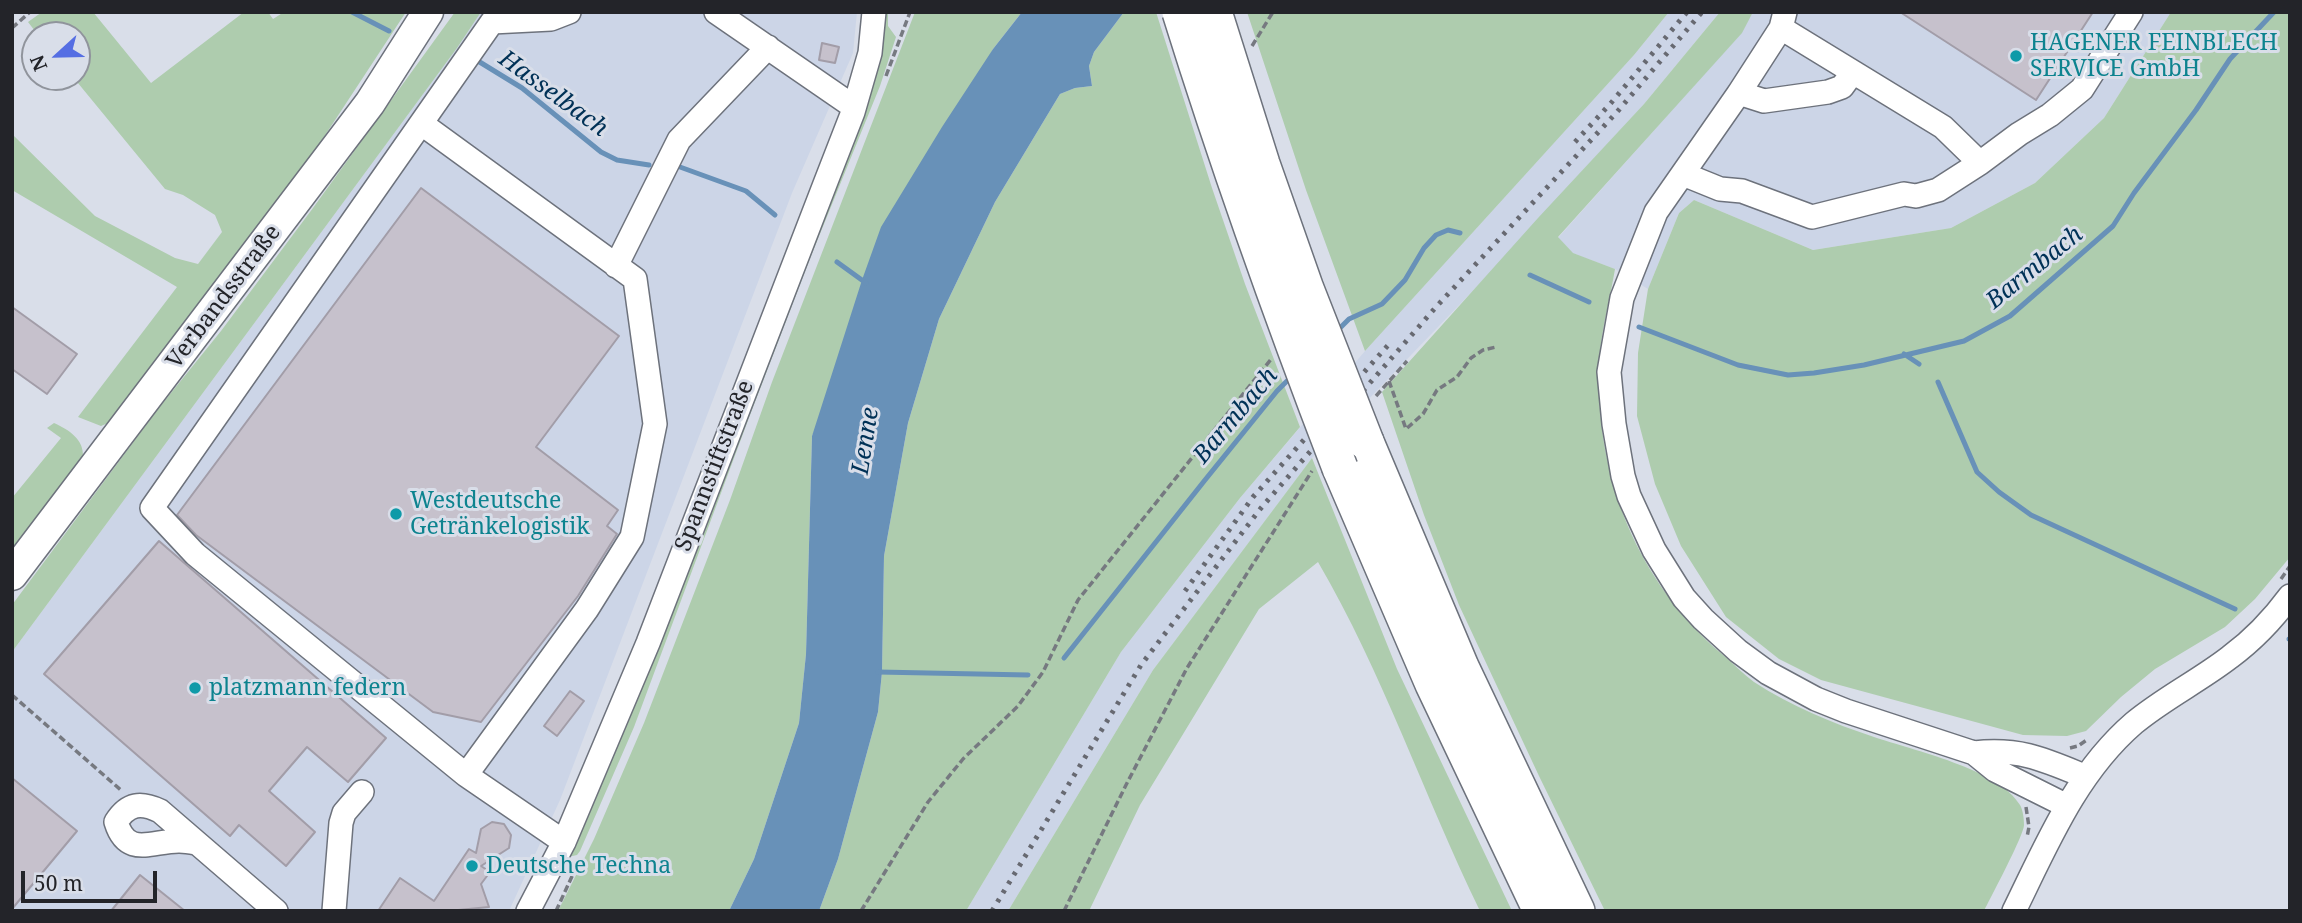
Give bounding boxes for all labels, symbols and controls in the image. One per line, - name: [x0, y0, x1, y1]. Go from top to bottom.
- north arrow: [21, 21, 91, 91]
- place label: HAGENER FEINBLECH SERVICE GmbH: [2030, 29, 2278, 83]
- water label: Hasselbach: [493, 45, 613, 143]
- marker: HAGENER FEINBLECH SERVICE GmbH: [2008, 48, 2024, 64]
- text: N: [24, 51, 53, 75]
- street label: Verbandsstraße: [161, 220, 287, 374]
- water label: Barmbach: [1981, 220, 2089, 316]
- water label: Barmbach: [1188, 362, 1284, 470]
- street label: Spannstiftstraße: [670, 377, 760, 555]
- water label: Lenne: [847, 405, 885, 477]
- place label: Westdeutsche Getränkelogistik: [410, 487, 590, 541]
- marker: Westdeutsche Getränkelogistik: [388, 506, 404, 522]
- place label: platzmann federn: [209, 674, 406, 702]
- marker: platzmann federn: [187, 680, 203, 696]
- place label: Deutsche Techna: [486, 852, 671, 880]
- scale bar: [24, 856, 161, 900]
- marker: Deutsche Techna: [464, 858, 480, 874]
- text: 50 m: [34, 869, 83, 897]

